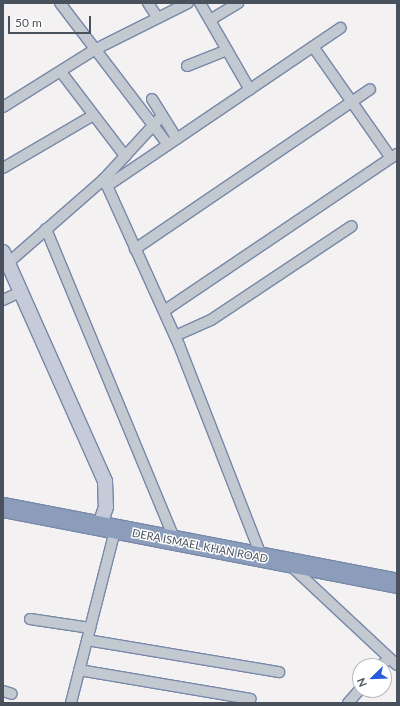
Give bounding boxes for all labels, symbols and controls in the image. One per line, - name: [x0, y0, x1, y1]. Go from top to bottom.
- scale bar: [10, 8, 93, 34]
- text: 50 m: [15, 15, 42, 30]
- street label: DERA ISMAEL KHAN ROAD: [131, 526, 269, 566]
- north arrow: [352, 658, 392, 698]
- text: N: [354, 676, 369, 689]

